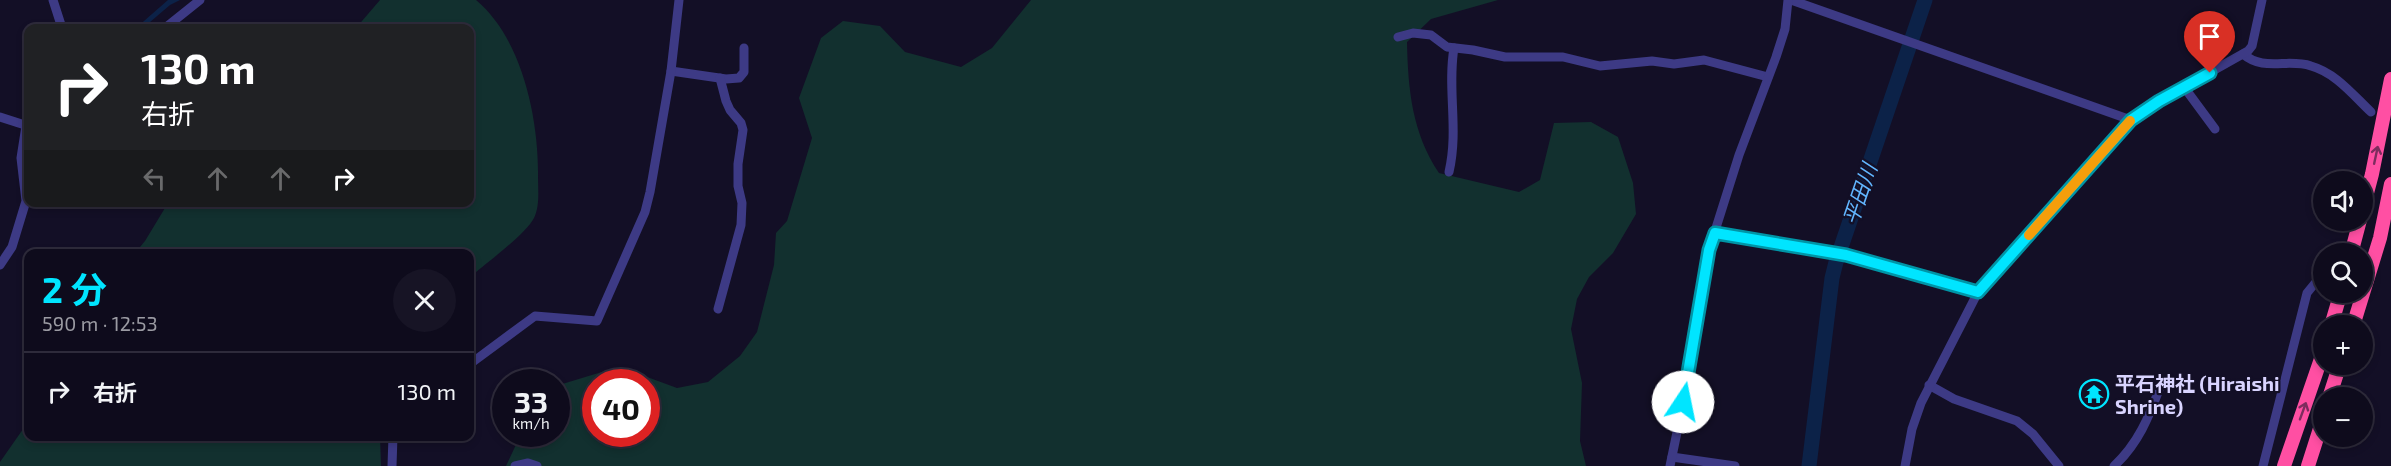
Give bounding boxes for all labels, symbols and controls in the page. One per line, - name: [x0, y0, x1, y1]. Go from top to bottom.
- pin: [2184, 11, 2235, 73]
- icon: arrive: [2193, 20, 2226, 53]
- text: 130 m: [141, 42, 256, 92]
- icon: right: [42, 48, 120, 126]
- text: 右折: [141, 97, 195, 129]
- one-way arrow: [2371, 146, 2383, 165]
- water label: 平田川: [1837, 158, 1882, 228]
- icon: left: [138, 162, 171, 195]
- icon: ahead: [201, 162, 234, 195]
- icon: ahead: [264, 162, 297, 195]
- icon: right: [327, 162, 360, 195]
- map controls: [2313, 171, 2373, 447]
- button: sound: [2313, 171, 2373, 231]
- button: search: [2313, 243, 2373, 303]
- text: 2 分: [42, 267, 107, 310]
- button: close: [393, 269, 456, 332]
- text: 590 m · 12:53: [42, 311, 158, 335]
- button: +: [2313, 315, 2373, 375]
- speed limit sign: 40: [582, 369, 660, 447]
- position arrow: [1651, 370, 1715, 434]
- place label: 平石神社 (Hiraishi Shrine): [2115, 371, 2280, 418]
- icon: right: [42, 375, 75, 408]
- text: 130 m: [398, 378, 456, 404]
- temple icon: 平石神社 (Hiraishi Shrine): [2078, 378, 2110, 410]
- text: 右折: [93, 379, 137, 405]
- text: 33: [514, 383, 548, 419]
- button: −: [2313, 387, 2373, 447]
- one-way arrow: [2299, 402, 2310, 421]
- text: km/h: [512, 414, 550, 432]

